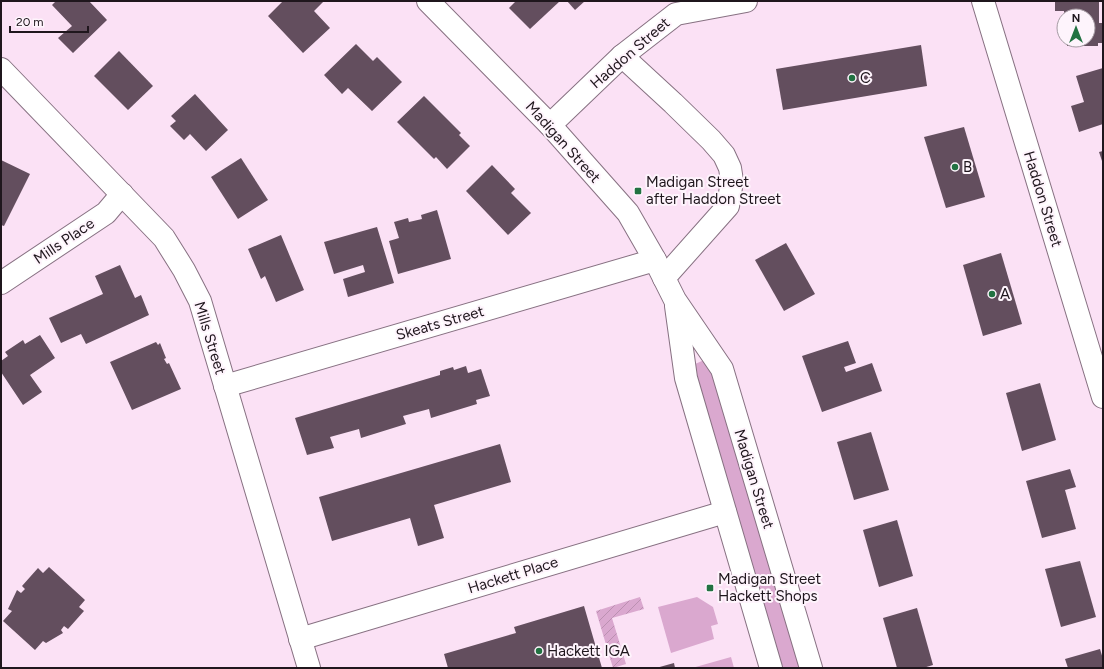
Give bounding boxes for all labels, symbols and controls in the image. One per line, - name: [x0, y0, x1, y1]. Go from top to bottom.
- scale bar: [10, 8, 88, 34]
- north arrow: [1056, 8, 1096, 48]
- text: N: [1072, 12, 1080, 25]
- street label: Haddon Street: [587, 13, 674, 92]
- text: 20 m: [16, 15, 44, 29]
- place label: C: [860, 69, 871, 87]
- marker: C: [847, 73, 857, 83]
- street label: Madigan Street: [522, 98, 604, 187]
- street label: Haddon Street: [1020, 149, 1066, 249]
- place label: B: [963, 158, 972, 176]
- marker: B: [950, 162, 960, 172]
- place label: Madigan Street after Haddon Street: [646, 173, 781, 208]
- marker: Madigan Street after Haddon Street: [633, 186, 643, 196]
- street label: Mills Place: [30, 214, 98, 268]
- place label: A: [1000, 285, 1010, 303]
- marker: A: [987, 289, 997, 299]
- street label: Mills Street: [190, 299, 230, 377]
- street label: Skeats Street: [394, 302, 486, 344]
- street label: Madigan Street: [730, 427, 778, 531]
- street label: Hackett Place: [466, 553, 560, 597]
- place label: Madigan Street Hackett Shops: [718, 570, 821, 605]
- marker: Madigan Street Hackett Shops: [705, 583, 715, 593]
- place label: Hackett IGA: [547, 642, 630, 660]
- marker: Hackett IGA: [534, 646, 544, 656]

